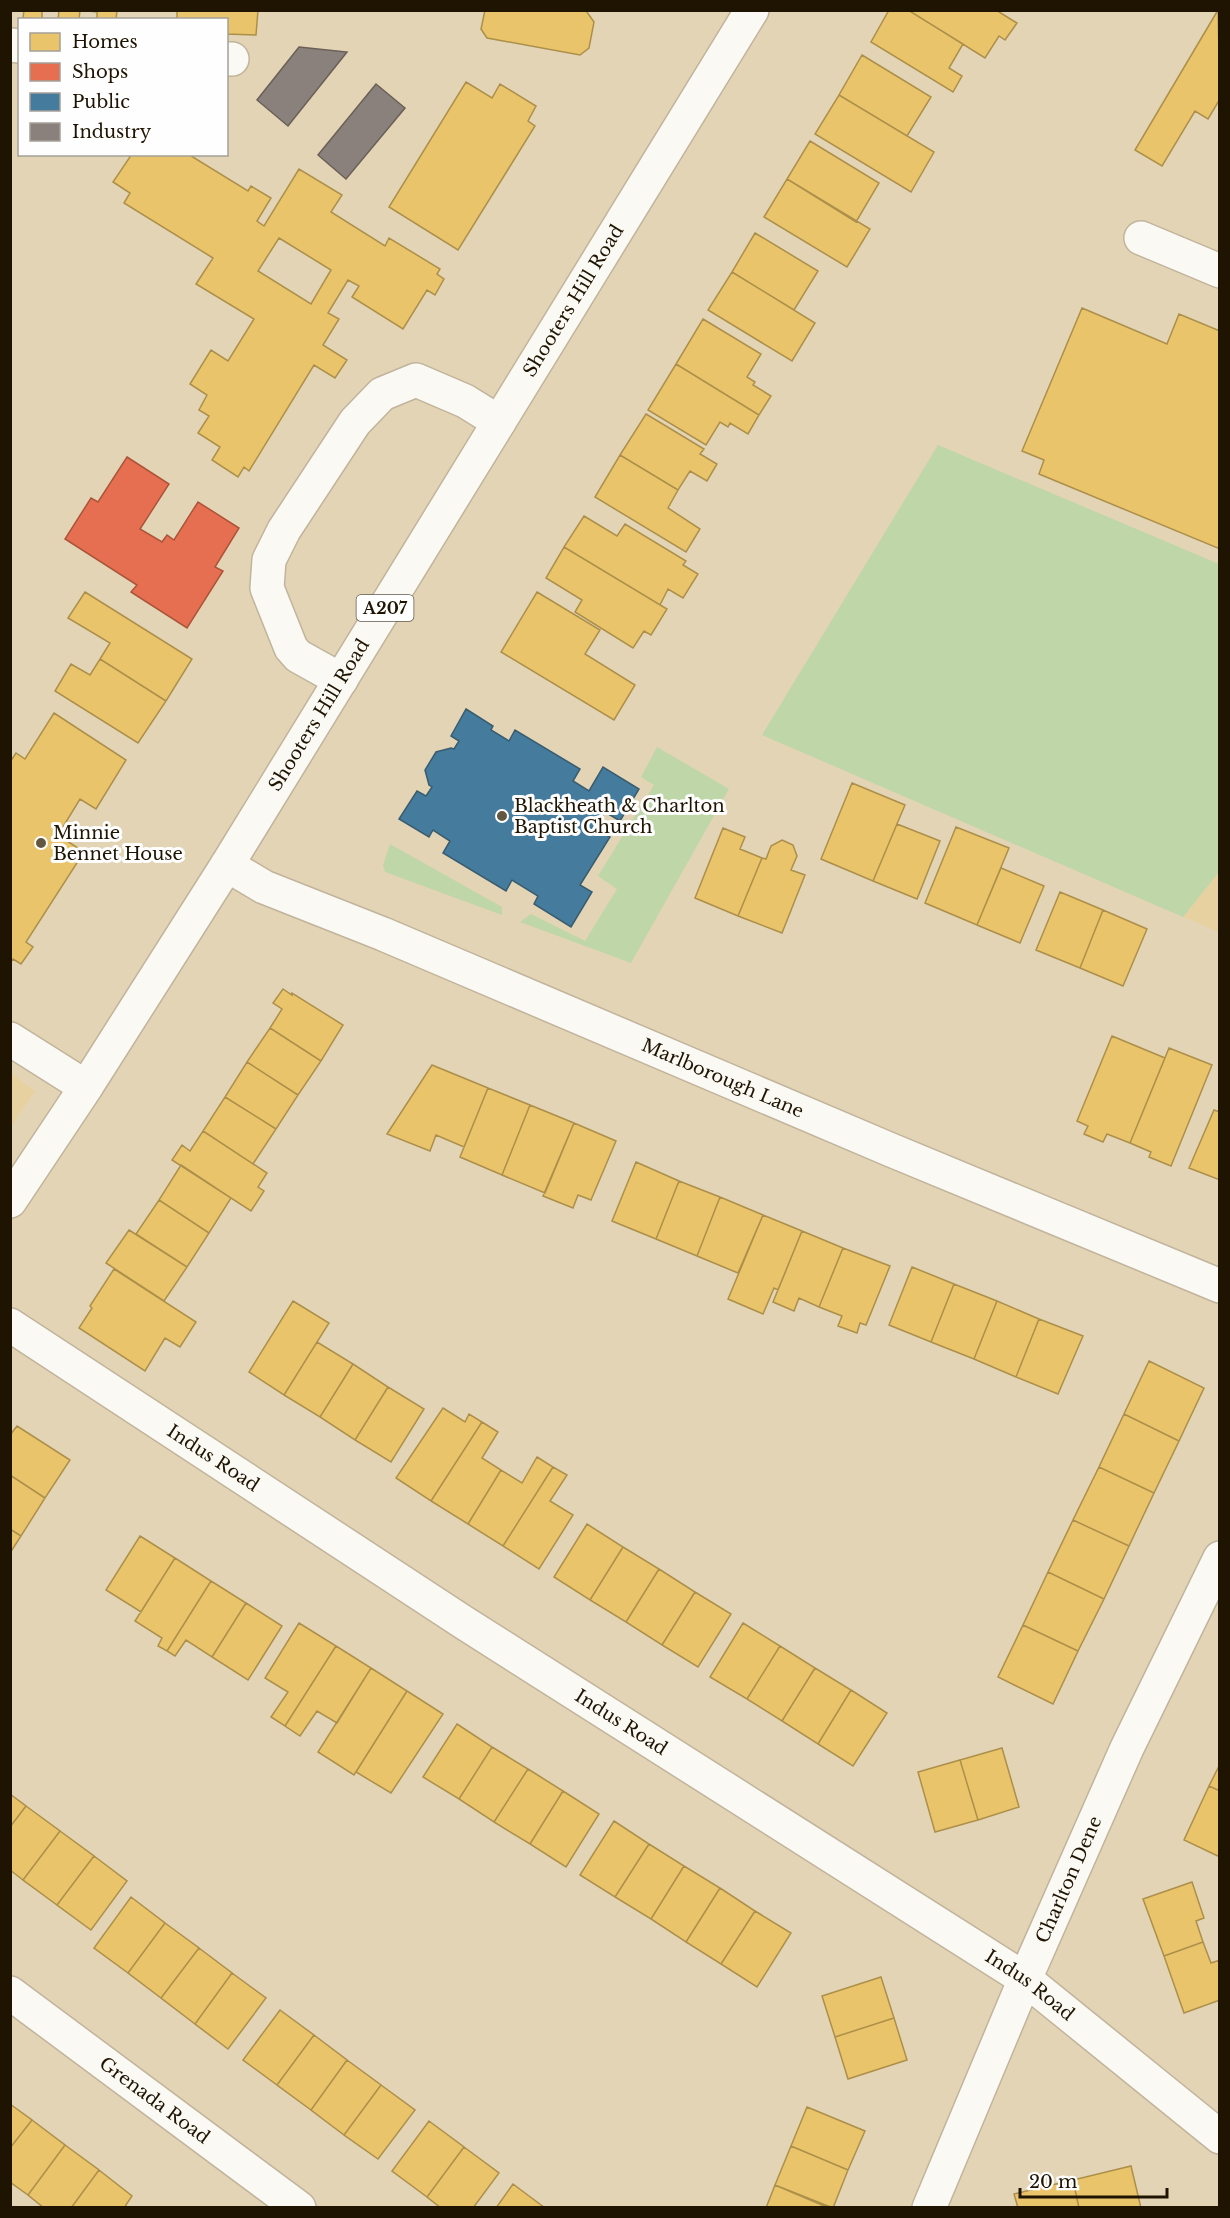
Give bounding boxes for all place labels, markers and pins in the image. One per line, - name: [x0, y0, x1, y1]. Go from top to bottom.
- place label: Blackheath & Charlton Baptist Church: [514, 795, 725, 838]
- marker: Blackheath & Charlton Baptist Church: [495, 809, 509, 823]
- place label: Minnie Bennet House: [53, 822, 183, 865]
- marker: Minnie Bennet House: [34, 836, 48, 850]

